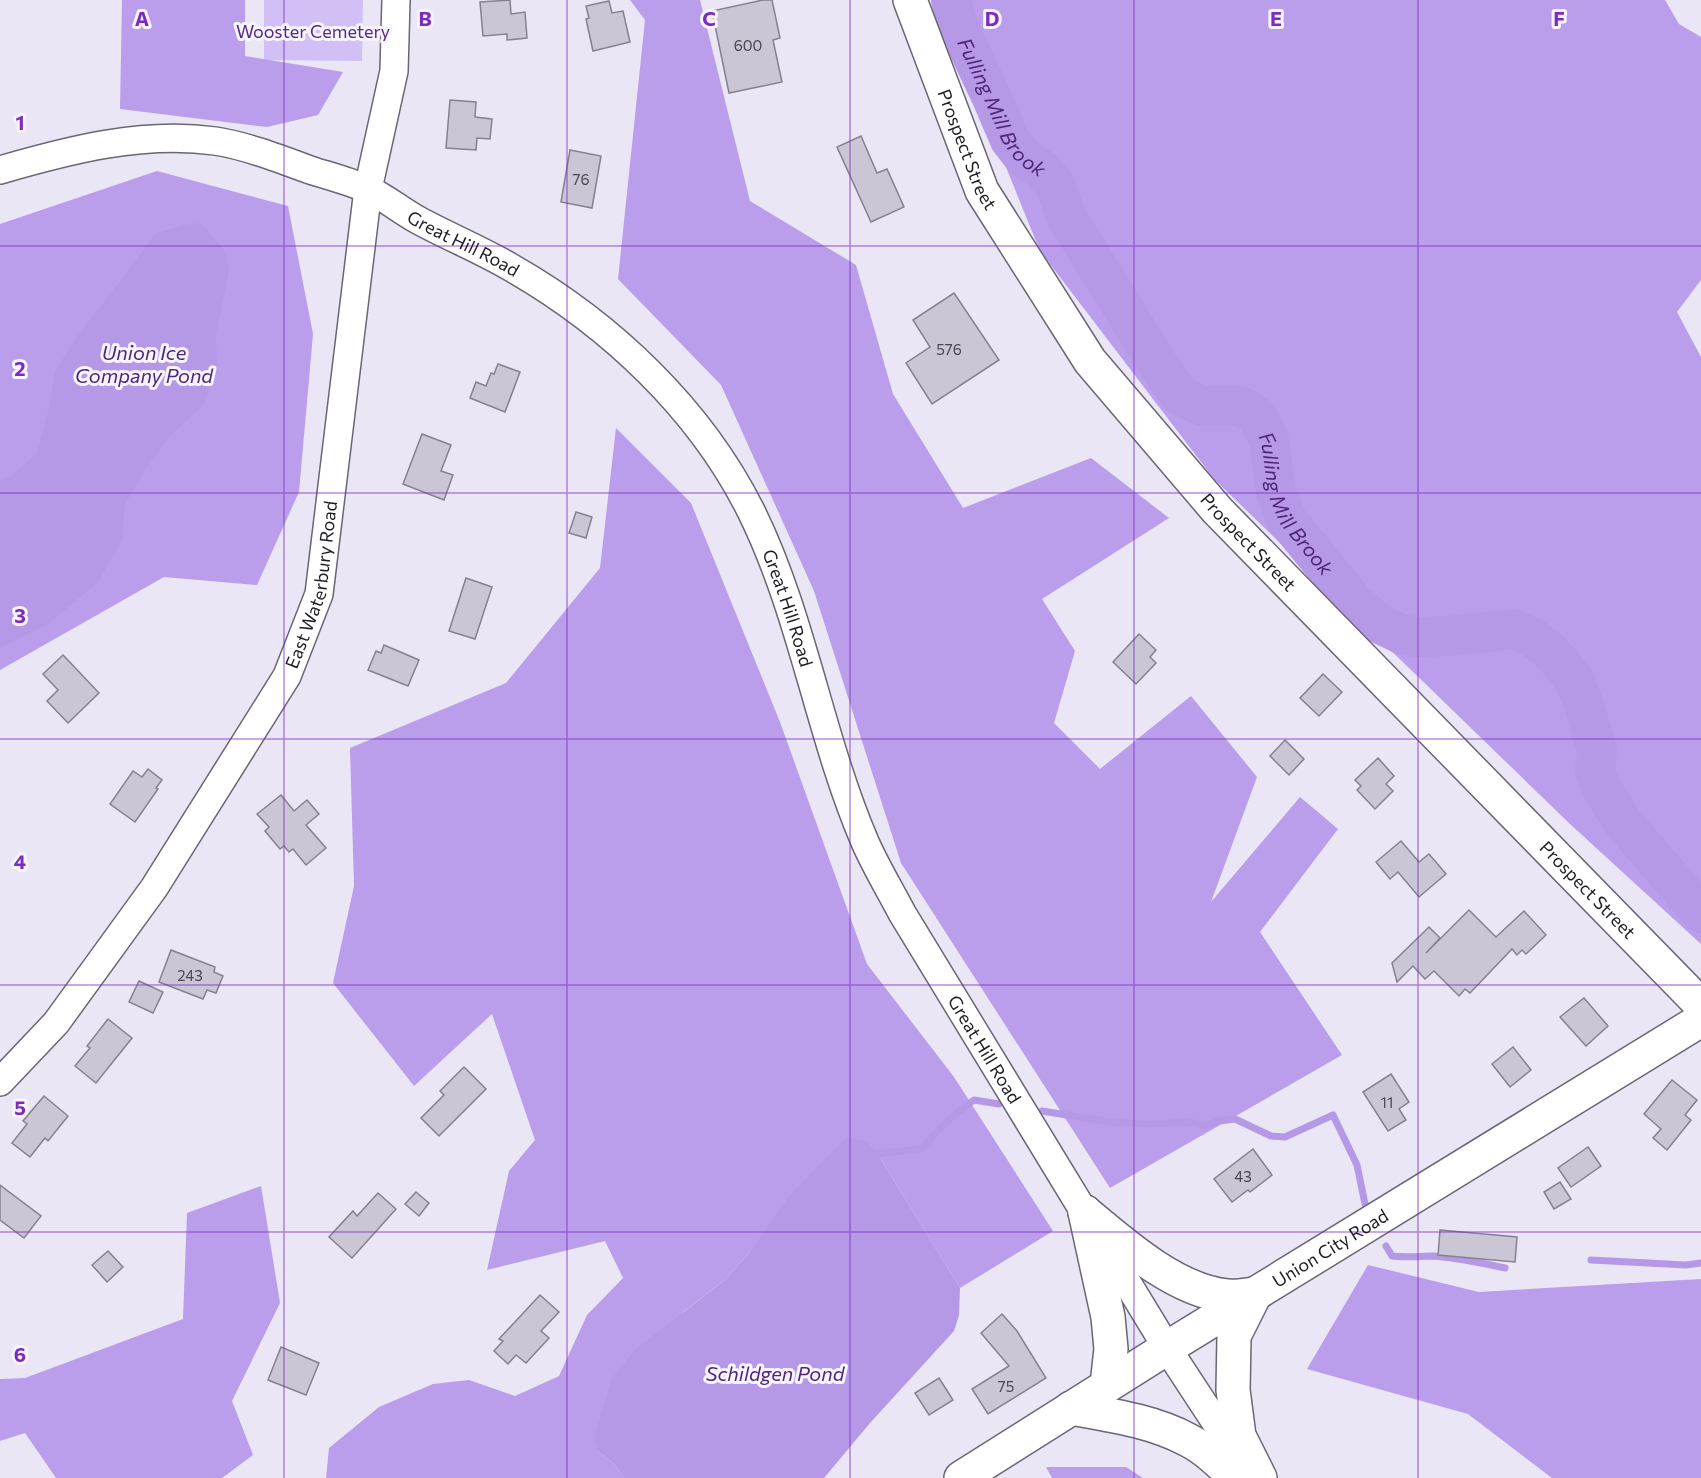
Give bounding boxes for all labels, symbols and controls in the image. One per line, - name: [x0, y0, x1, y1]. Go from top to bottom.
- text: A: [135, 6, 149, 30]
- text: B: [418, 6, 432, 30]
- text: C: [702, 6, 716, 30]
- text: D: [985, 6, 999, 30]
- text: E: [1270, 6, 1282, 30]
- text: F: [1553, 6, 1565, 30]
- park label: Wooster Cemetery: [236, 20, 390, 42]
- water label: Fulling Mill Brook: [953, 34, 1051, 182]
- house number: 600: [734, 36, 762, 54]
- street label: Prospect Street: [934, 86, 1002, 214]
- text: 1: [15, 110, 25, 134]
- house number: 76: [573, 170, 589, 188]
- street label: Great Hill Road: [404, 205, 523, 281]
- water label: Union Ice Company Pond: [75, 340, 214, 387]
- house number: 576: [936, 340, 962, 358]
- text: 2: [14, 356, 26, 380]
- water label: Fulling Mill Brook: [1255, 428, 1339, 580]
- street label: Prospect Street: [1196, 488, 1301, 595]
- street label: East Waterbury Road: [280, 499, 341, 671]
- street label: Great Hill Road: [758, 546, 818, 669]
- text: 3: [14, 603, 26, 627]
- street label: Prospect Street: [1535, 836, 1641, 943]
- text: 4: [14, 849, 26, 873]
- house number: 243: [177, 966, 203, 984]
- street label: Great Hill Road: [944, 991, 1026, 1107]
- house number: 11: [1381, 1093, 1393, 1111]
- text: 5: [14, 1095, 26, 1119]
- house number: 43: [1234, 1167, 1252, 1185]
- street label: Union City Road: [1268, 1204, 1392, 1292]
- text: 6: [14, 1342, 26, 1366]
- water label: Schildgen Pond: [706, 1361, 846, 1385]
- house number: 75: [998, 1377, 1014, 1395]

